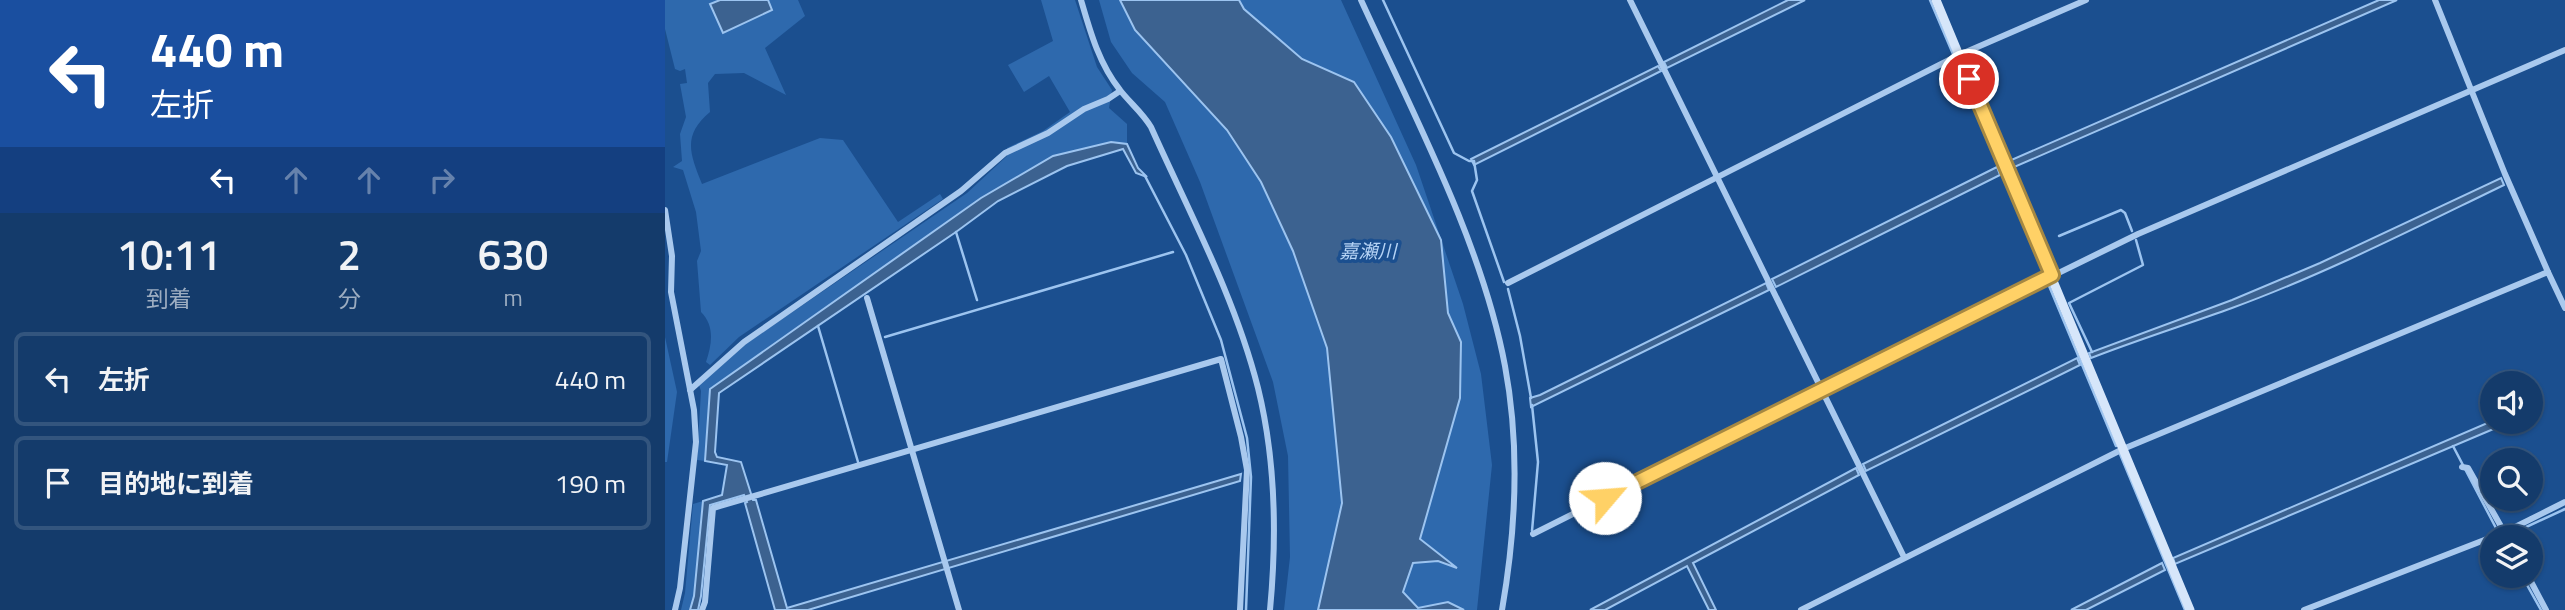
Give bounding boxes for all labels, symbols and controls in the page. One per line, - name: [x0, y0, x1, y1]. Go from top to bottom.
- text: 440 m: [150, 11, 284, 86]
- icon: left: [35, 28, 126, 119]
- pin: [1939, 49, 1999, 109]
- icon: arrive: [1950, 60, 1988, 98]
- text: 左折: [150, 80, 214, 128]
- icon: left: [204, 161, 242, 199]
- icon: ahead: [277, 161, 315, 199]
- icon: ahead: [350, 161, 388, 199]
- icon: right: [423, 161, 461, 199]
- text: 10:11: [117, 222, 221, 286]
- text: 2: [338, 222, 361, 286]
- text: 630: [478, 222, 548, 286]
- water label: 嘉瀬川: [1339, 236, 1398, 265]
- text: m: [503, 280, 523, 315]
- text: 到着: [146, 281, 192, 316]
- text: 分: [338, 281, 361, 316]
- icon: left: [39, 360, 77, 398]
- text: 左折: [98, 360, 150, 399]
- text: 440 m: [555, 360, 626, 399]
- map controls: [2480, 371, 2543, 588]
- button: sound: [2480, 371, 2543, 434]
- button: search: [2480, 448, 2543, 511]
- position arrow: [1568, 461, 1642, 535]
- icon: arrive: [39, 464, 77, 502]
- text: 目的地に到着: [98, 464, 254, 503]
- text: 190 m: [555, 464, 626, 503]
- button: layers: [2480, 525, 2543, 588]

